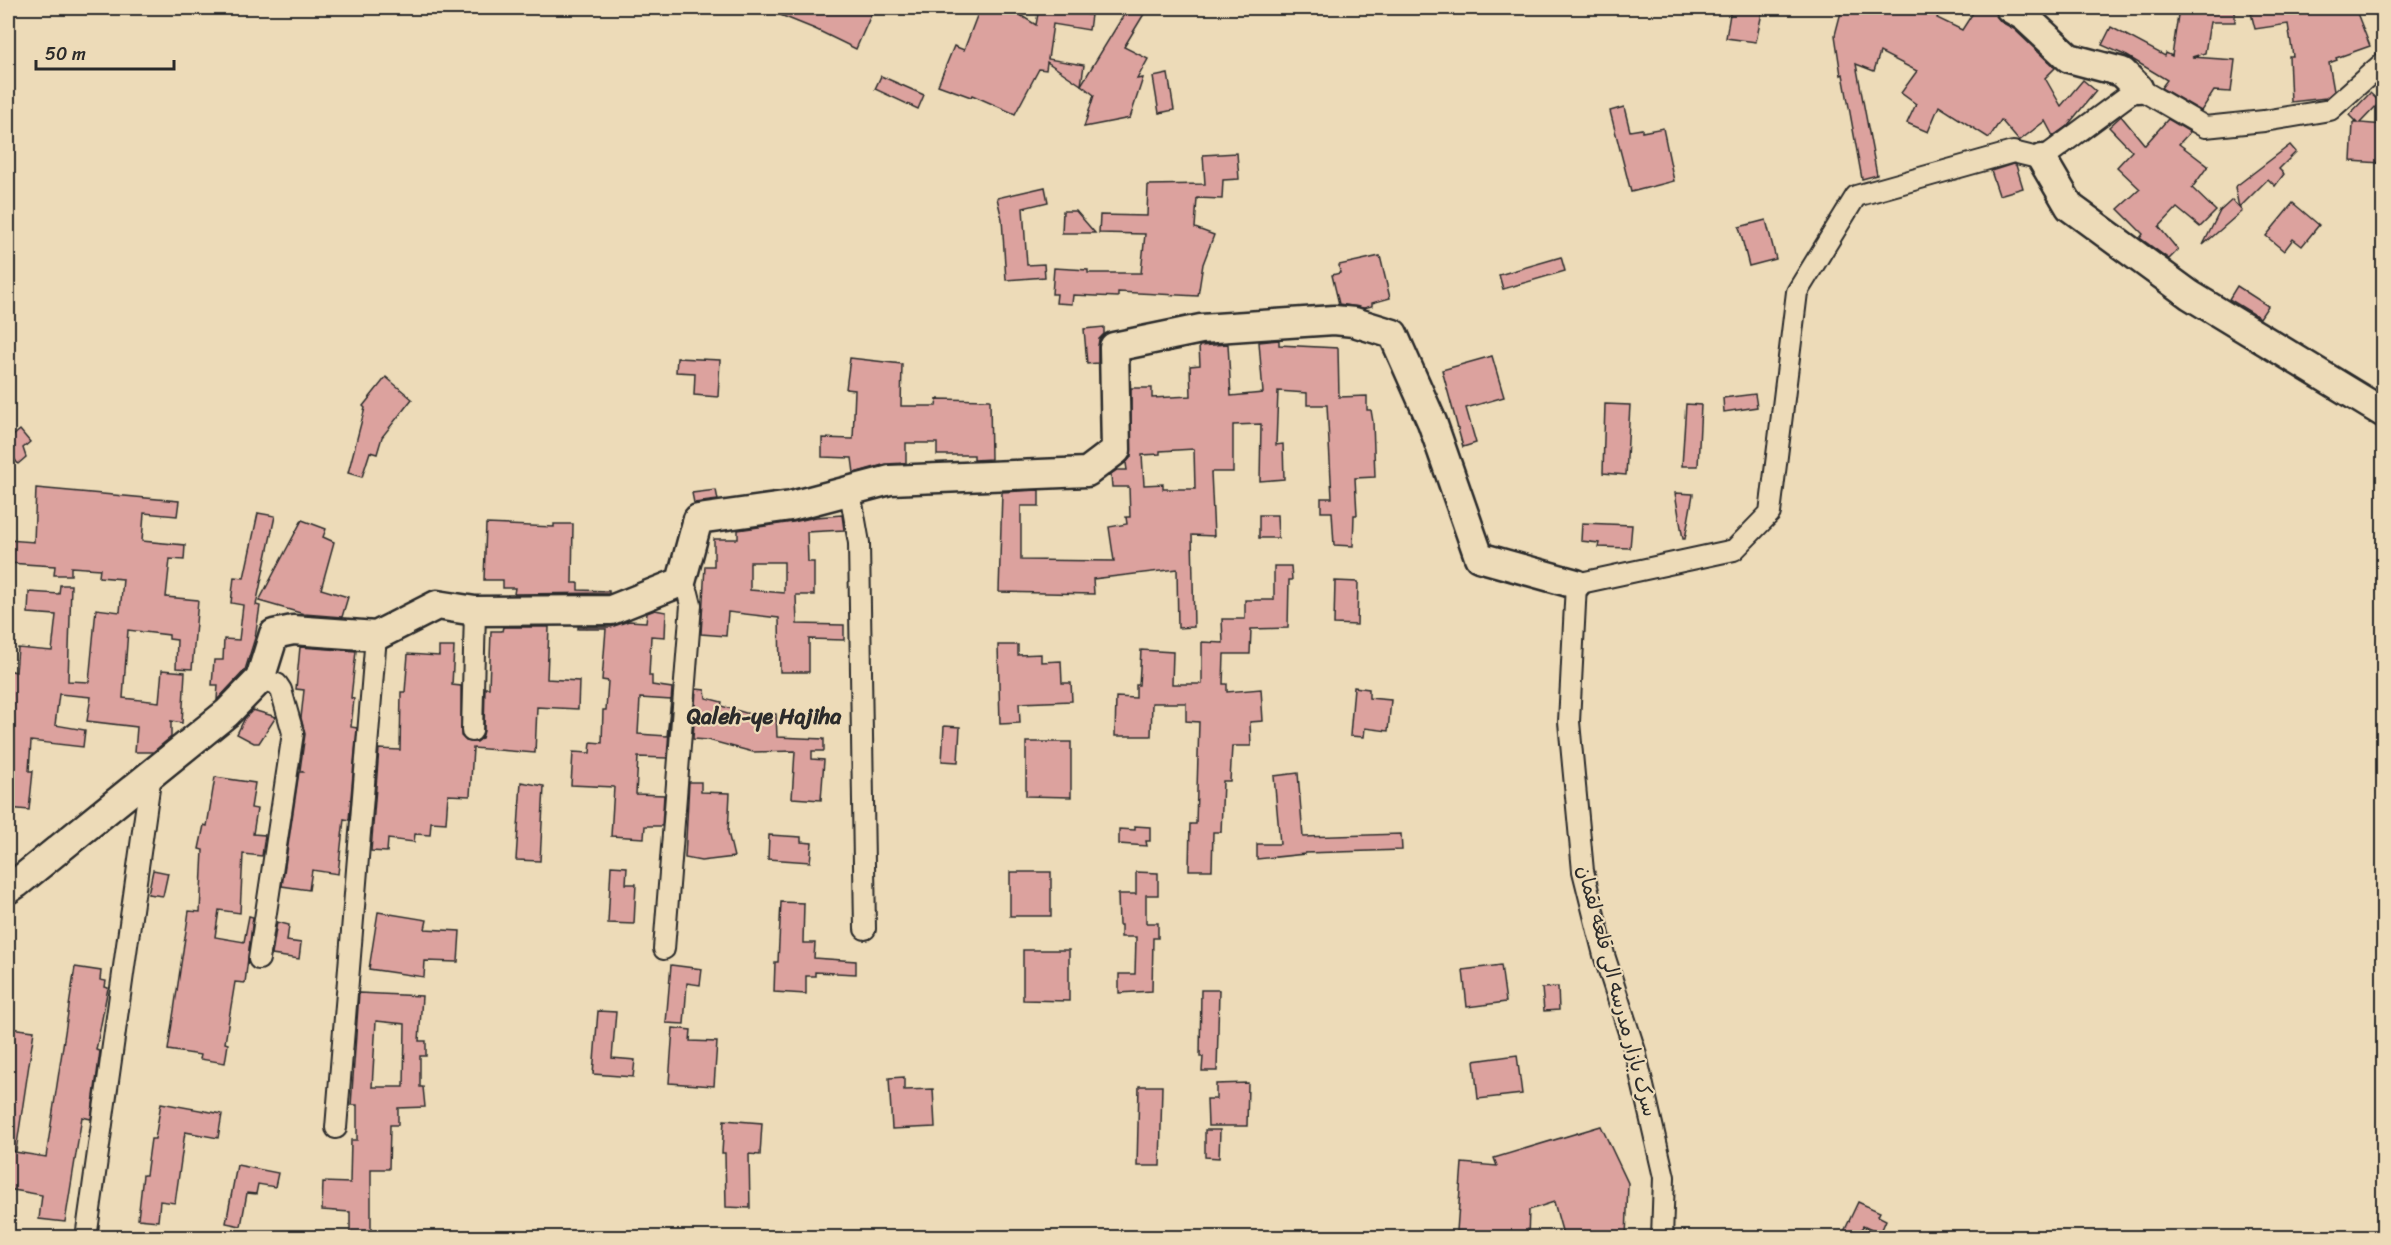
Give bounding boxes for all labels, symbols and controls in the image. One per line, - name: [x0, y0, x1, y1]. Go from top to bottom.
- scale bar: [36, 33, 174, 71]
- text: 50 m: [45, 38, 86, 70]
- district label: Qaleh-ye Hajiha: [687, 697, 842, 736]
- street label: سرک بازار مدرسه الی قلعه لقمان: [1567, 861, 1667, 1121]

